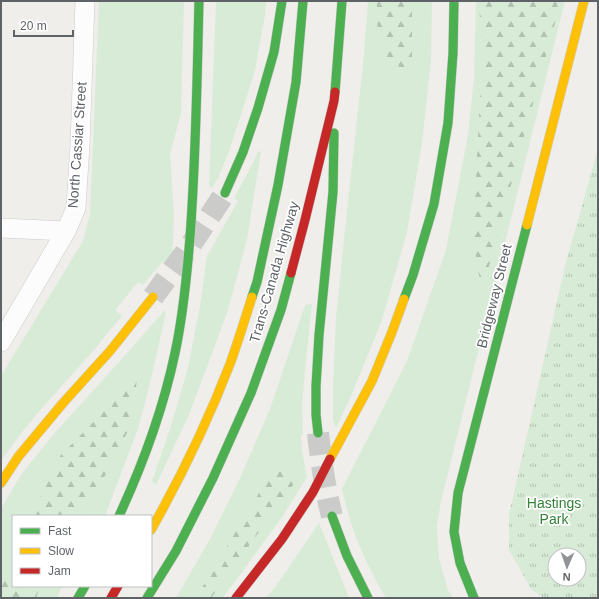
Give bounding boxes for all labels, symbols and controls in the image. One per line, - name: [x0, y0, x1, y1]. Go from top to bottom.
- scale bar: [14, 12, 73, 38]
- text: 20 m: [20, 19, 47, 33]
- street label: North Cassiar Street: [65, 81, 89, 209]
- street label: Trans-Canada Highway: [246, 199, 302, 345]
- street label: Bridgeway Street: [473, 242, 515, 350]
- park label: Hastings Park: [527, 495, 581, 527]
- legend: [12, 515, 152, 587]
- text: Fast: [48, 524, 72, 538]
- text: Slow: [48, 544, 74, 558]
- north arrow: [547, 547, 587, 587]
- text: Jam: [48, 564, 71, 578]
- text: N: [562, 571, 571, 583]

